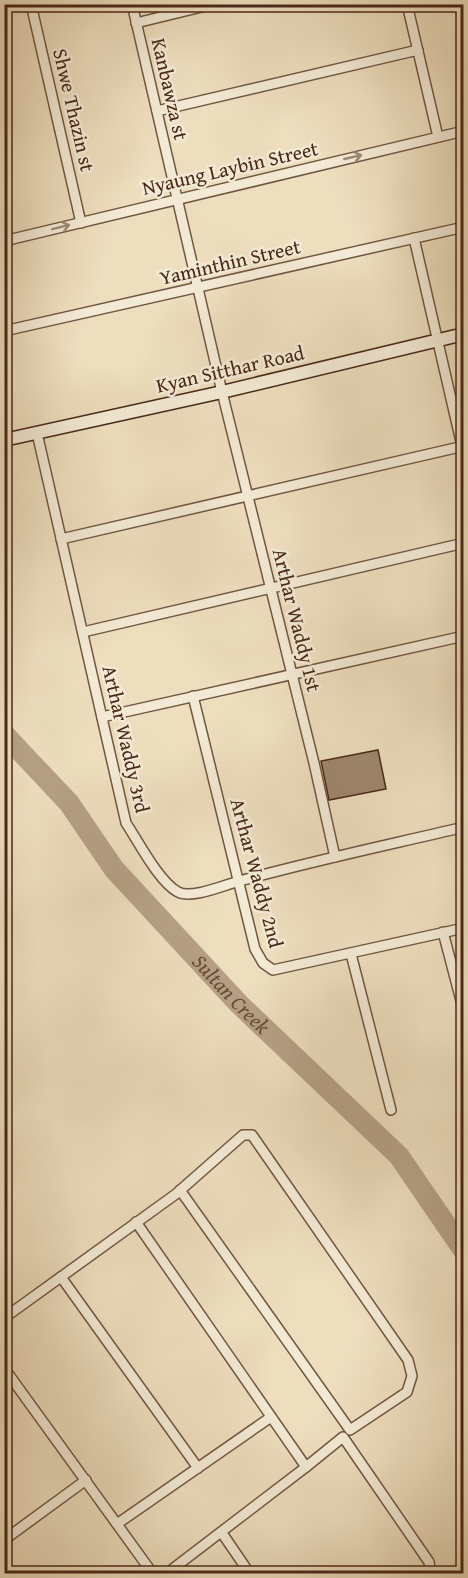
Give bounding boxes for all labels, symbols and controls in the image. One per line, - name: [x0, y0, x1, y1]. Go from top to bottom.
- street label: Kanbawza st: [145, 35, 196, 143]
- street label: Shwe Thazin st: [46, 45, 103, 174]
- street label: Nyaung Laybin Street: [139, 133, 321, 202]
- one-way arrow: [343, 151, 362, 163]
- one-way arrow: [52, 221, 71, 233]
- street label: Yaminthin Street: [157, 231, 303, 292]
- street label: Kyan Sitthar Road: [153, 337, 307, 400]
- street label: Arthar Waddy 1st: [266, 545, 329, 695]
- street label: Arthar Waddy 3rd: [95, 662, 158, 816]
- street label: Arthar Waddy 2nd: [224, 795, 291, 951]
- water label: Sultan Creek: [185, 947, 278, 1041]

